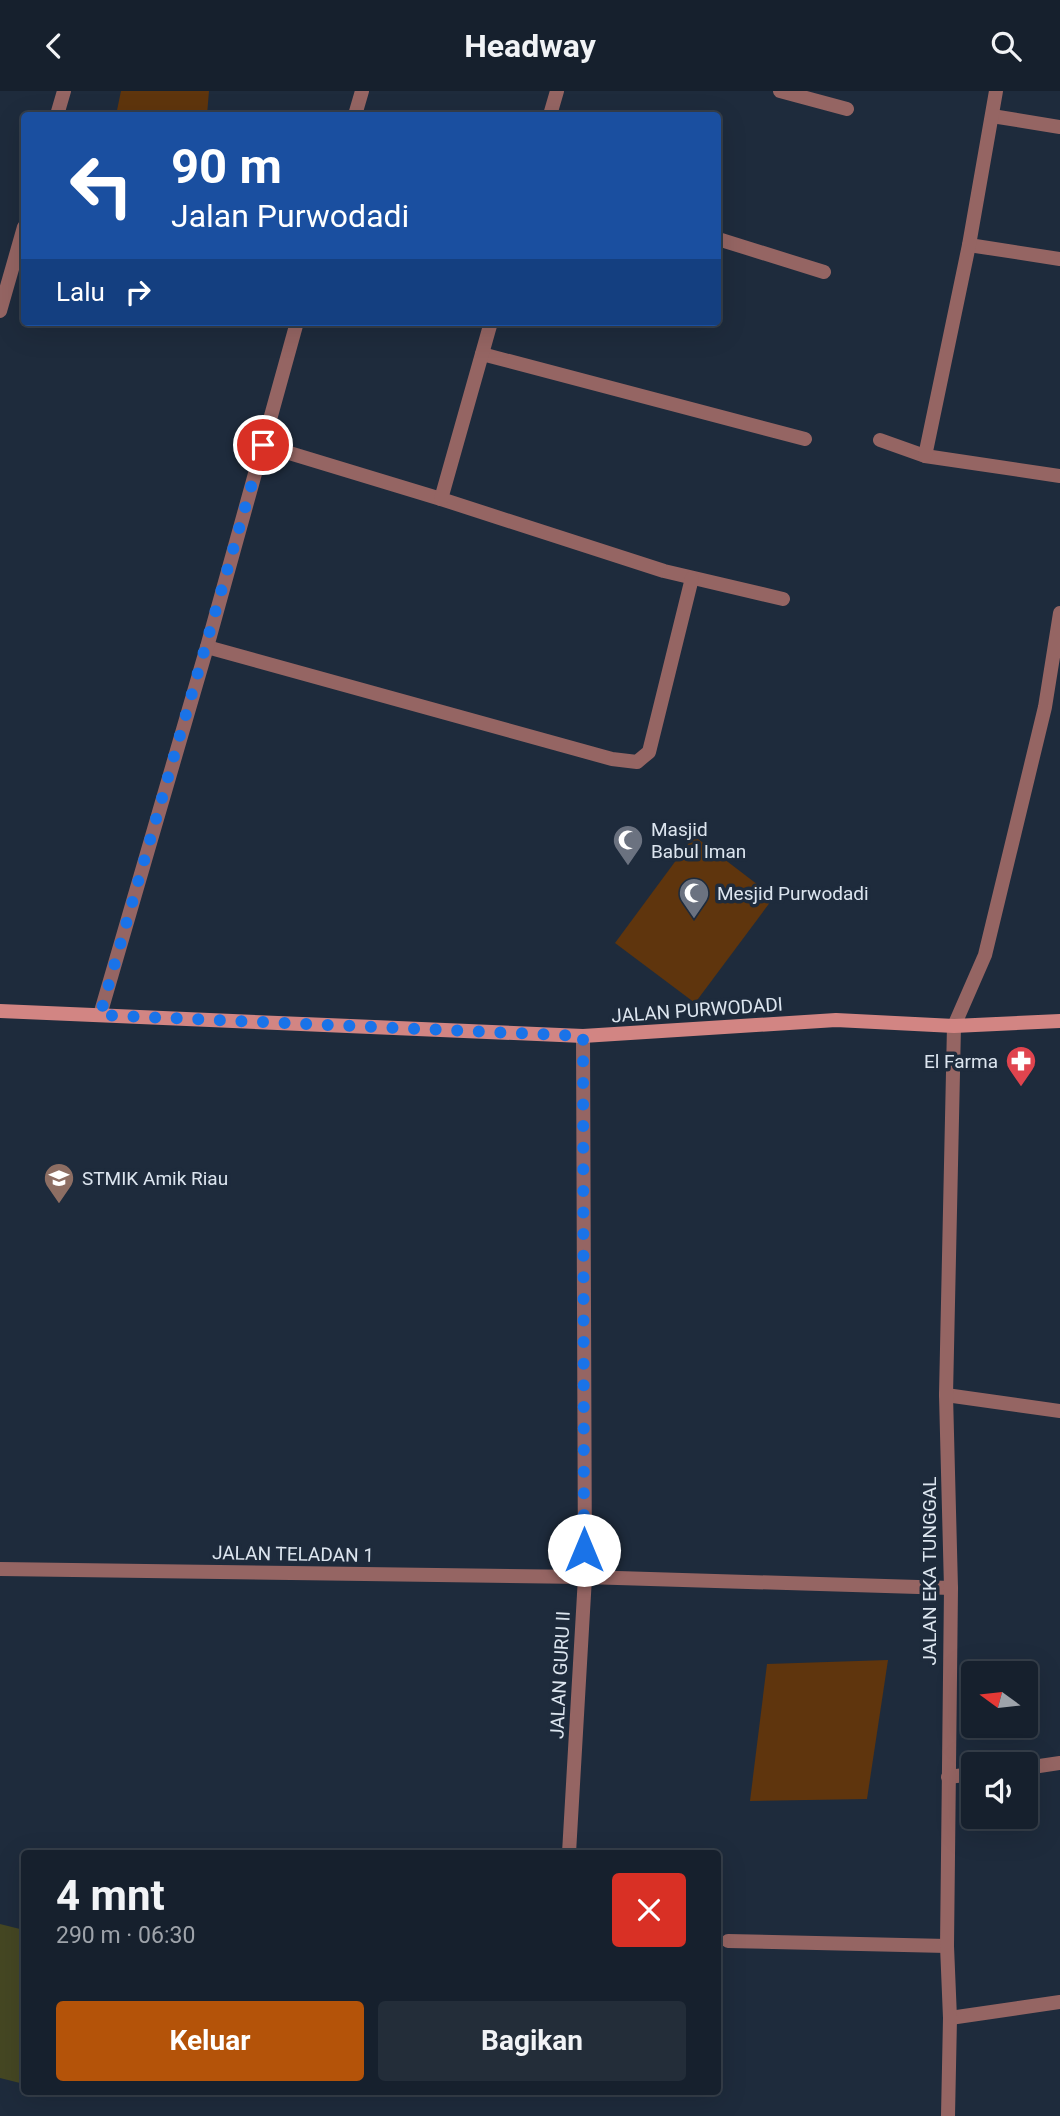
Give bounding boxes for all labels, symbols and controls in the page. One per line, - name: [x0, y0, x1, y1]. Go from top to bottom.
- icon: back: [35, 27, 73, 65]
- text: Headway: [464, 27, 596, 65]
- icon: search: [987, 27, 1025, 65]
- text: 90 m: [171, 138, 282, 195]
- icon: left: [56, 140, 147, 231]
- text: Jalan Purwodadi: [171, 197, 409, 235]
- icon: right: [119, 273, 157, 311]
- text: Lalu: [56, 277, 105, 307]
- pin: [233, 415, 293, 475]
- icon: arrive: [244, 426, 282, 464]
- place label: Masjid Babul Iman: [651, 818, 746, 863]
- mosque icon: Masjid Babul Iman: [611, 823, 645, 867]
- mosque icon: Mesjid Purwodadi: [677, 876, 711, 920]
- place label: Mesjid Purwodadi: [717, 882, 869, 905]
- street label: JALAN PURWODADI: [610, 993, 784, 1027]
- pharmacy icon: El Farma: [1004, 1044, 1038, 1088]
- place label: El Farma: [924, 1050, 998, 1073]
- school or university icon: STMIK Amik Riau: [42, 1161, 76, 1205]
- place label: STMIK Amik Riau: [82, 1167, 228, 1190]
- street label: JALAN EKA TUNGGAL: [918, 1477, 941, 1665]
- position arrow: [547, 1513, 621, 1587]
- street label: JALAN TELADAN 1: [212, 1541, 374, 1567]
- street label: JALAN GURU II: [545, 1610, 575, 1740]
- north arrow: [961, 1661, 1038, 1738]
- map controls: [961, 1661, 1038, 1829]
- button: sound: [961, 1752, 1038, 1829]
- text: 4 mnt: [56, 1871, 165, 1920]
- button: close: [612, 1873, 686, 1947]
- text: 290 m · 06:30: [56, 1922, 195, 1949]
- button: Keluar: [56, 2001, 364, 2081]
- button: Bagikan: [378, 2001, 686, 2081]

